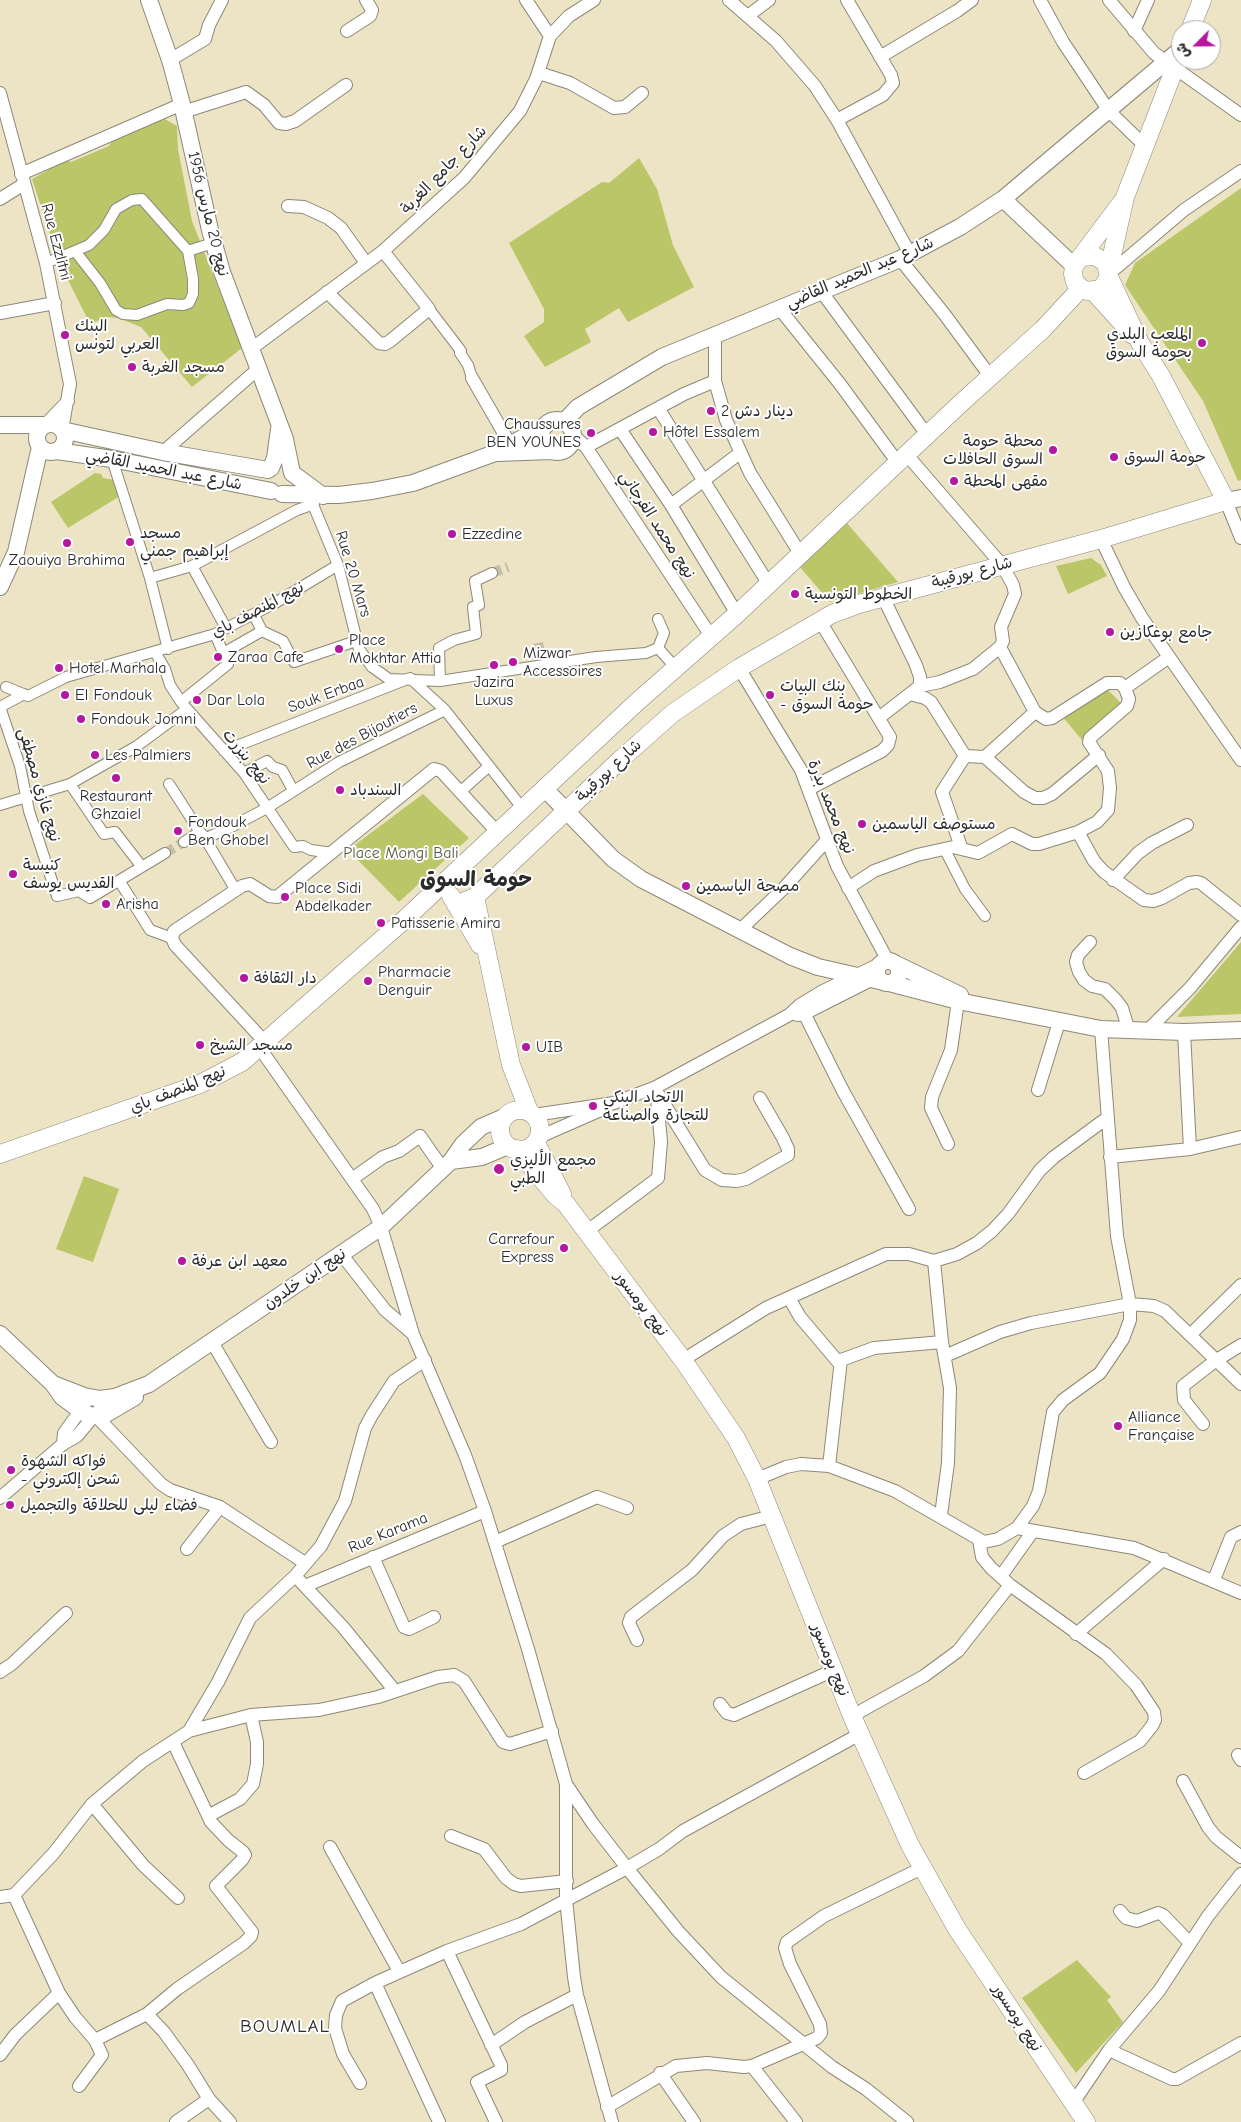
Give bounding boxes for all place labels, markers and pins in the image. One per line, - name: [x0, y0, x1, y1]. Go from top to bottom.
- place label: البنك العربي لتونس: [75, 316, 159, 354]
- place label: الملعب البلدي بحومة السوق: [1106, 324, 1192, 362]
- marker: البنك العربي لتونس: [59, 329, 71, 341]
- marker: الملعب البلدي بحومة السوق: [1196, 337, 1208, 349]
- place label: مسجد الغربة: [142, 357, 225, 377]
- marker: مسجد الغربة: [126, 361, 138, 373]
- place label: 2 دينار دش: [721, 401, 793, 421]
- marker: 2 دينار دش: [705, 405, 717, 417]
- place label: Chaussures BEN YOUNES: [486, 414, 581, 452]
- place label: Hôtel Essalem: [663, 422, 760, 442]
- marker: Hôtel Essalem: [647, 426, 659, 438]
- marker: Chaussures BEN YOUNES: [585, 427, 597, 439]
- place label: محطة حومة السوق الحافلات: [943, 431, 1043, 469]
- marker: محطة حومة السوق الحافلات: [1047, 444, 1059, 456]
- place label: حومة السوق: [1124, 447, 1206, 467]
- marker: حومة السوق: [1108, 451, 1120, 463]
- place label: مقهى المحطة: [964, 471, 1048, 491]
- marker: مقهى المحطة: [948, 475, 960, 487]
- place label: مسجد إبراهيم جمني: [140, 523, 229, 561]
- place label: Ezzedine: [462, 524, 522, 544]
- marker: Ezzedine: [446, 528, 458, 540]
- marker: مسجد إبراهيم جمني: [124, 536, 136, 548]
- marker: Zaouiya Brahima: [61, 537, 73, 549]
- place label: Zaouiya Brahima: [9, 550, 125, 570]
- place label: الخطوط التونسية: [805, 584, 912, 604]
- marker: الخطوط التونسية: [789, 588, 801, 600]
- place label: جامع بوعكازين: [1120, 622, 1212, 642]
- marker: جامع بوعكازين: [1104, 626, 1116, 638]
- place label: Place Mokhtar Attia: [349, 630, 442, 668]
- marker: Place Mokhtar Attia: [333, 643, 345, 655]
- place label: Mizwar Accessoires: [523, 643, 602, 681]
- place label: Zaraa Cafe: [228, 647, 304, 667]
- marker: Zaraa Cafe: [212, 651, 224, 663]
- marker: Mizwar Accessoires: [507, 656, 519, 668]
- place label: Hotel Marhala: [69, 658, 166, 678]
- marker: Jazira Luxus: [488, 659, 500, 671]
- marker: Hotel Marhala: [53, 662, 65, 674]
- place label: Jazira Luxus: [474, 672, 514, 710]
- place label: بنك البيات - حومة السوق: [780, 676, 874, 714]
- place label: El Fondouk: [75, 685, 152, 705]
- marker: El Fondouk: [59, 689, 71, 701]
- marker: بنك البيات - حومة السوق: [764, 689, 776, 701]
- place label: Dar Lola: [207, 690, 265, 710]
- marker: Dar Lola: [191, 694, 203, 706]
- place label: Fondouk Jomni: [91, 709, 196, 729]
- marker: Fondouk Jomni: [75, 713, 87, 725]
- place label: Les Palmiers: [105, 745, 191, 765]
- marker: Les Palmiers: [89, 749, 101, 761]
- marker: Restaurant Ghzaiel: [110, 772, 122, 784]
- place label: السندباد: [350, 780, 401, 800]
- marker: السندباد: [334, 784, 346, 796]
- place label: Restaurant Ghzaiel: [80, 786, 152, 824]
- place label: Fondouk Ben Ghobel: [188, 812, 269, 850]
- place label: مستوصف الياسمين: [872, 814, 996, 834]
- marker: مستوصف الياسمين: [856, 818, 868, 830]
- marker: Fondouk Ben Ghobel: [172, 825, 184, 837]
- place label: كنيسة القديس يوسف: [23, 855, 114, 893]
- marker: كنيسة القديس يوسف: [7, 868, 19, 880]
- place label: مصحة الياسمين: [696, 876, 799, 896]
- place label: Place Sidi Abdelkader: [295, 878, 371, 916]
- marker: مصحة الياسمين: [680, 880, 692, 892]
- marker: Place Sidi Abdelkader: [279, 891, 291, 903]
- place label: Arisha: [116, 894, 159, 914]
- marker: Arisha: [100, 898, 112, 910]
- place label: Patisserie Amira: [391, 913, 501, 933]
- marker: Patisserie Amira: [375, 917, 387, 929]
- place label: Pharmacie Denguir: [378, 962, 451, 1000]
- place label: دار الثقافة: [254, 968, 317, 988]
- marker: دار الثقافة: [238, 972, 250, 984]
- marker: Pharmacie Denguir: [362, 975, 374, 987]
- place label: مسجد الشيخ: [210, 1035, 293, 1055]
- place label: UIB: [536, 1037, 563, 1057]
- marker: مسجد الشيخ: [194, 1039, 206, 1051]
- marker: UIB: [520, 1041, 532, 1053]
- place label: الاتحاد البنكي للتجارة والصناعة: [603, 1087, 709, 1125]
- marker: الاتحاد البنكي للتجارة والصناعة: [587, 1100, 599, 1112]
- place label: مجمع الأليزي الطبي: [510, 1150, 596, 1188]
- marker: مجمع الأليزي الطبي: [492, 1162, 506, 1176]
- place label: Carrefour Express: [488, 1229, 554, 1267]
- marker: Carrefour Express: [558, 1242, 570, 1254]
- place label: معهد ابن عرفة: [192, 1251, 288, 1271]
- marker: معهد ابن عرفة: [176, 1255, 188, 1267]
- place label: Alliance Française: [1128, 1407, 1195, 1445]
- marker: Alliance Française: [1112, 1420, 1124, 1432]
- place label: فواكه الشهوة - شحن إلكتروني: [21, 1451, 120, 1489]
- marker: فواكه الشهوة - شحن إلكتروني: [5, 1464, 17, 1476]
- place label: فضاء ليلى للحلاقة والتجميل: [20, 1495, 198, 1515]
- marker: فضاء ليلى للحلاقة والتجميل: [4, 1499, 16, 1511]

